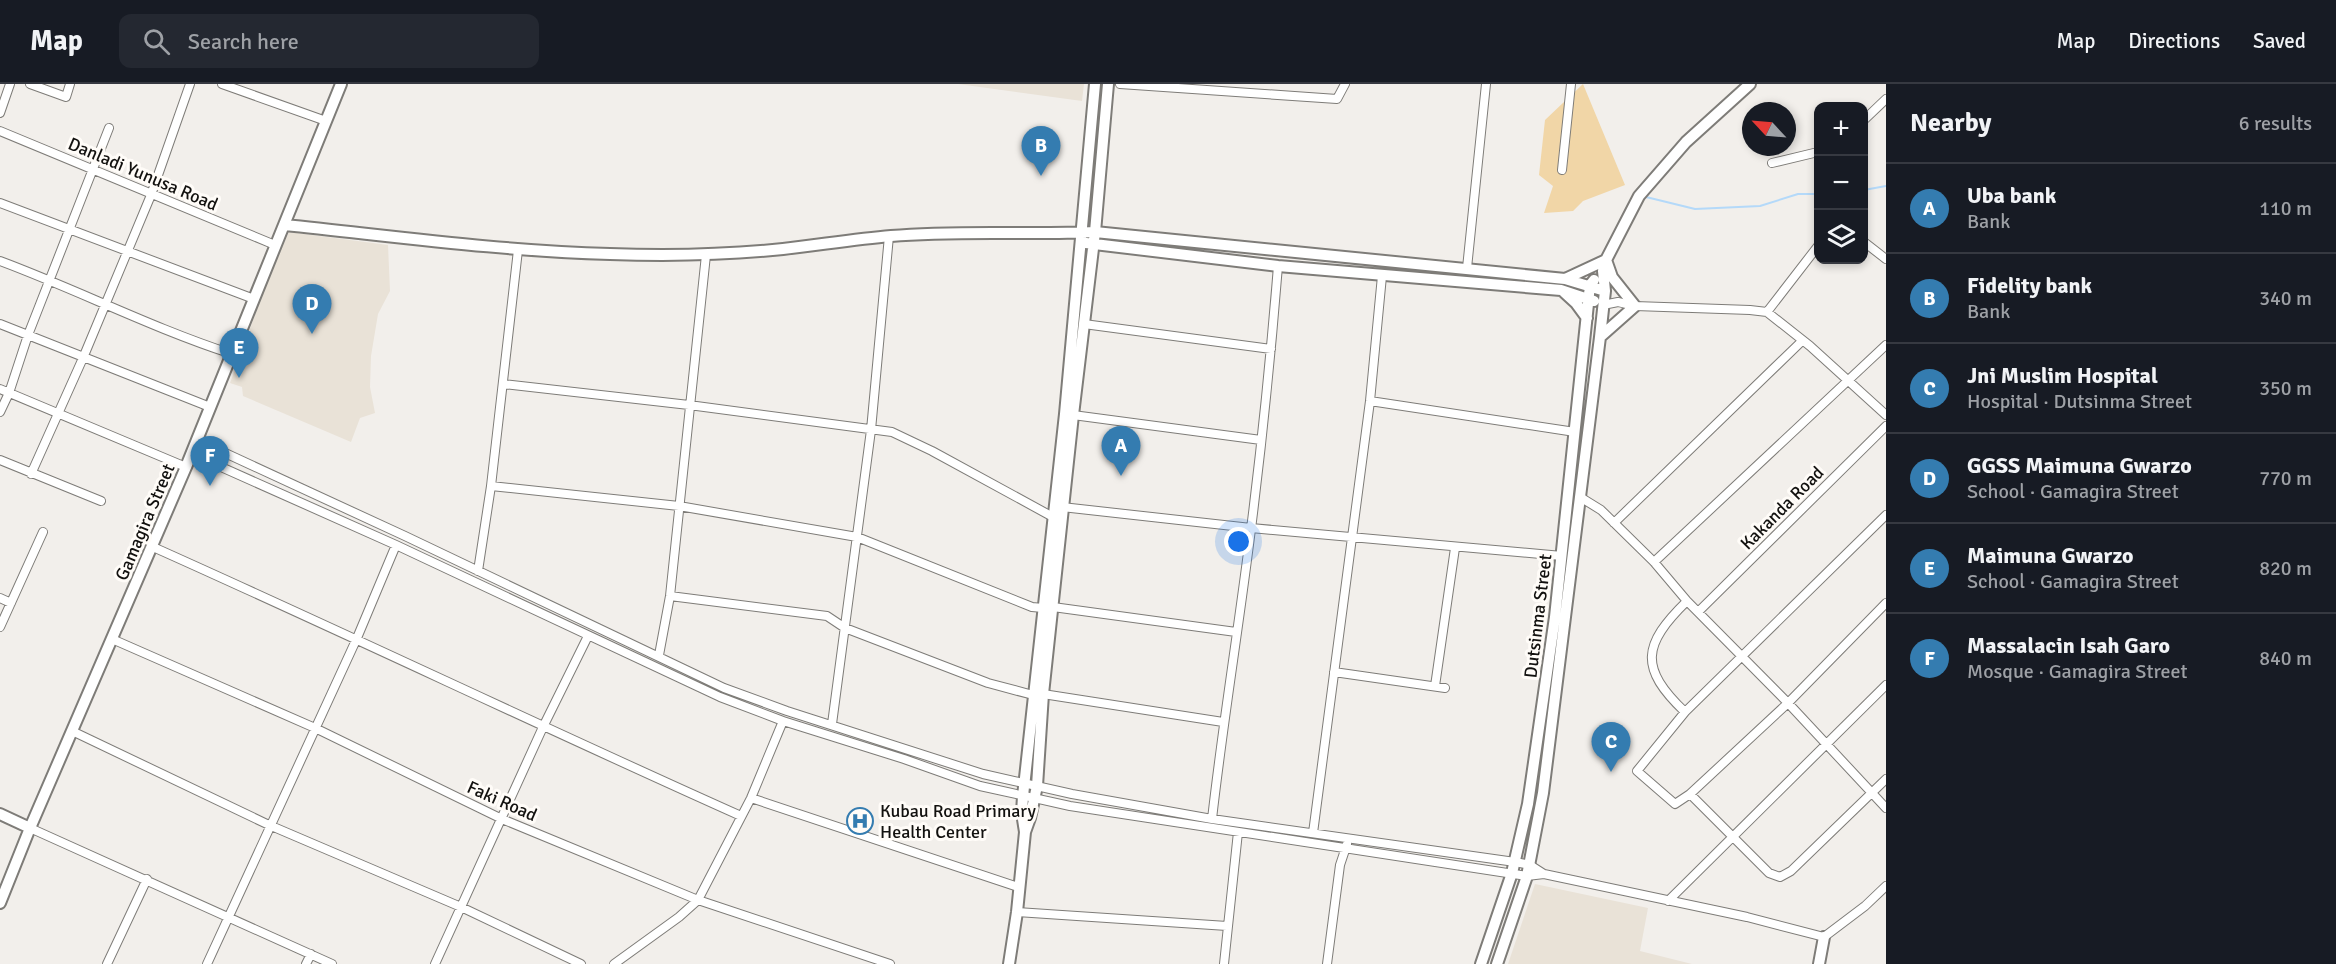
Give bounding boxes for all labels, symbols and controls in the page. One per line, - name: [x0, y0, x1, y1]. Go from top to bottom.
- search box: [119, 14, 539, 68]
- text: Map: [30, 24, 83, 58]
- icon: search: [140, 25, 173, 58]
- text: Search here: [188, 28, 299, 55]
- text: Map: [2057, 28, 2095, 54]
- text: Directions: [2128, 28, 2220, 54]
- text: Saved: [2253, 28, 2306, 54]
- north arrow: [1742, 102, 1796, 156]
- map controls: [1814, 102, 1868, 264]
- button: +: [1814, 102, 1868, 156]
- text: Nearby: [1910, 107, 1991, 139]
- text: 6 results: [2239, 111, 2312, 136]
- pin: B: [1022, 126, 1060, 176]
- street label: Danladi Yunusa Road: [65, 133, 221, 215]
- button: −: [1814, 156, 1868, 210]
- text: Uba bank: [1967, 182, 2056, 209]
- text: A: [1923, 196, 1936, 221]
- text: 110 m: [2259, 196, 2312, 221]
- text: Bank: [1967, 209, 2010, 234]
- button: layers: [1814, 210, 1868, 264]
- text: Fidelity bank: [1967, 272, 2092, 299]
- pin: D: [292, 284, 332, 334]
- text: B: [1923, 286, 1936, 311]
- text: 340 m: [2259, 286, 2312, 311]
- text: Bank: [1967, 299, 2010, 324]
- pin: E: [220, 328, 258, 378]
- text: Jni Muslim Hospital: [1967, 362, 2158, 389]
- text: C: [1923, 376, 1936, 401]
- text: 350 m: [2259, 376, 2312, 401]
- text: Hospital · Dutsinma Street: [1967, 389, 2192, 414]
- pin: A: [1102, 426, 1140, 476]
- pin: F: [190, 436, 230, 486]
- text: GGSS Maimuna Gwarzo: [1967, 452, 2192, 479]
- street label: Gamagira Street: [110, 460, 180, 584]
- street label: Kakanda Road: [1736, 462, 1828, 554]
- text: D: [1923, 466, 1936, 491]
- text: 770 m: [2259, 466, 2312, 491]
- text: School · Gamagira Street: [1967, 479, 2179, 504]
- your location: [1224, 527, 1253, 556]
- text: Maimuna Gwarzo: [1967, 542, 2134, 569]
- street label: Dutsinma Street: [1519, 553, 1557, 679]
- text: E: [1924, 556, 1935, 581]
- text: 820 m: [2259, 556, 2312, 581]
- text: School · Gamagira Street: [1967, 569, 2179, 594]
- text: Massalacin Isah Garo: [1967, 632, 2170, 659]
- text: F: [1924, 646, 1935, 671]
- text: 840 m: [2259, 646, 2312, 671]
- text: Mosque · Gamagira Street: [1967, 659, 2187, 684]
- pin: C: [1592, 722, 1630, 772]
- street label: Faki Road: [464, 776, 540, 826]
- place label: Kubau Road Primary Health Center: [880, 800, 1036, 843]
- hospital icon: Kubau Road Primary Health Center: [845, 806, 875, 836]

